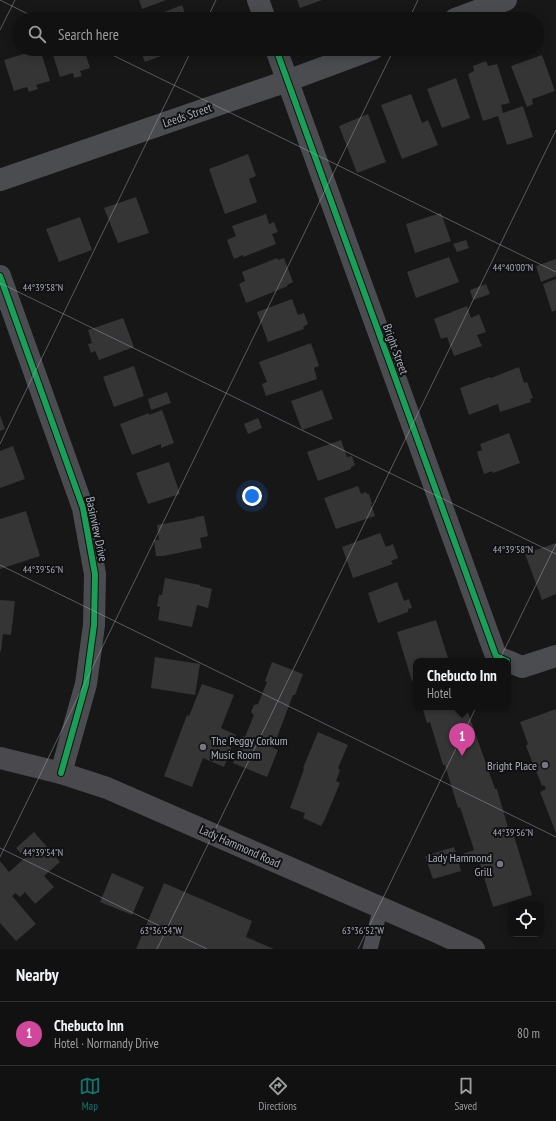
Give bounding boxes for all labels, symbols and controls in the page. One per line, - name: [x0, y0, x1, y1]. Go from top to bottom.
- search box: [12, 12, 544, 56]
- icon: search: [26, 23, 48, 45]
- text: Search here: [58, 25, 119, 44]
- street label: Leeds Street: [160, 99, 214, 130]
- text: 44°40'00"N: [493, 261, 533, 274]
- text: 44°39'58"N: [23, 281, 63, 294]
- street label: Bright Street: [380, 322, 412, 377]
- your location: [242, 486, 262, 506]
- street label: Basinview Drive: [83, 495, 111, 563]
- text: 44°39'58"N: [493, 543, 533, 556]
- text: 44°39'56"N: [23, 563, 63, 576]
- popup: [413, 658, 511, 710]
- text: Chebucto Inn: [427, 666, 497, 685]
- text: Hotel: [427, 685, 452, 702]
- pin: 1: [449, 723, 475, 756]
- place label: The Peggy Corkum Music Room: [211, 733, 288, 762]
- marker: The Peggy Corkum Music Room: [198, 742, 208, 752]
- place label: Bright Place: [487, 758, 537, 773]
- marker: Bright Place: [540, 760, 550, 770]
- street label: Lady Hammond Road: [197, 821, 283, 871]
- text: 44°39'56"N: [493, 826, 533, 839]
- text: 44°39'54"N: [23, 846, 63, 859]
- place label: Lady Hammond Grill: [428, 850, 492, 879]
- marker: Lady Hammond Grill: [495, 859, 505, 869]
- map controls: [508, 901, 544, 937]
- button: locate: [508, 901, 544, 937]
- text: 63°36'54"W: [140, 924, 182, 937]
- text: 63°36'52"W: [342, 924, 384, 937]
- text: Nearby: [16, 964, 59, 986]
- text: Chebucto Inn: [54, 1016, 124, 1035]
- text: 1: [26, 1025, 32, 1042]
- text: 80 m: [517, 1025, 540, 1042]
- text: Hotel · Normandy Drive: [54, 1035, 159, 1052]
- tab: Map: [79, 1075, 101, 1113]
- tab: Directions: [259, 1075, 297, 1113]
- tab: Saved: [454, 1075, 477, 1113]

